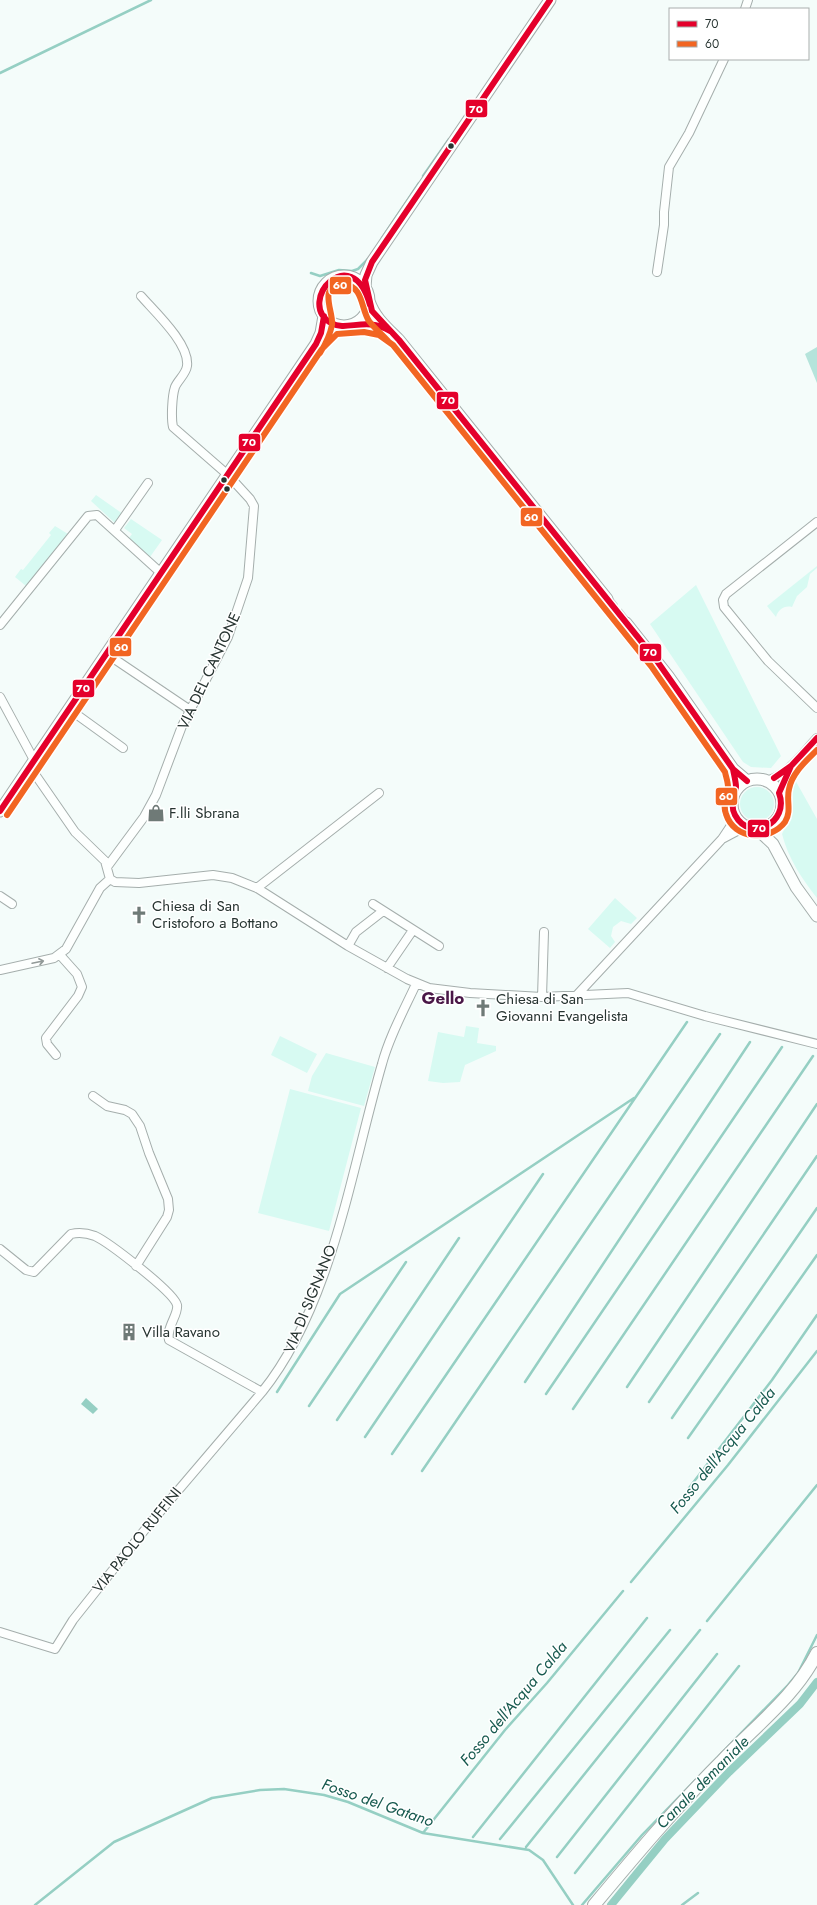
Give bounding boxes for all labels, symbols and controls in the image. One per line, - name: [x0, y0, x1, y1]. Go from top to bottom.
- legend: [669, 8, 809, 60]
- text: 70: [705, 15, 719, 33]
- text: 60: [705, 35, 719, 53]
- line badge: 70: [465, 99, 488, 118]
- text: 70: [469, 101, 483, 117]
- unlabelled marker: [446, 141, 456, 151]
- line badge: 60: [329, 276, 352, 295]
- text: 60: [333, 277, 347, 293]
- line badge: 70: [436, 391, 459, 410]
- text: 70: [441, 392, 455, 408]
- line badge: 70: [238, 433, 261, 452]
- text: 70: [242, 434, 256, 450]
- unlabelled marker: [219, 475, 229, 485]
- unlabelled marker: [222, 484, 232, 494]
- line badge: 60: [520, 507, 543, 527]
- text: 60: [524, 509, 538, 525]
- street label: VIA DEL CANTONE: [172, 609, 246, 733]
- line badge: 60: [109, 637, 132, 657]
- text: 60: [114, 639, 128, 655]
- line badge: 70: [639, 643, 662, 662]
- text: 70: [643, 644, 657, 660]
- line badge: 70: [72, 679, 95, 698]
- text: 70: [76, 680, 90, 696]
- line badge: 60: [715, 787, 738, 806]
- text: 60: [719, 788, 733, 804]
- place label: F.lli Sbrana: [169, 802, 239, 824]
- shop icon: F.lli Sbrana: [146, 803, 166, 823]
- line badge: 70: [747, 819, 770, 838]
- text: 70: [752, 820, 766, 836]
- place label: Chiesa di San Cristoforo a Bottano: [152, 895, 278, 934]
- church icon: Chiesa di San Cristoforo a Bottano: [129, 905, 149, 925]
- one-way arrow: [31, 957, 44, 965]
- district label: Gello: [422, 986, 464, 1010]
- place label: Chiesa di San Giovanni Evangelista: [496, 988, 628, 1027]
- church icon: Chiesa di San Giovanni Evangelista: [473, 998, 493, 1018]
- street label: VIA DI SIGNANO: [278, 1241, 342, 1356]
- place label: Villa Ravano: [142, 1321, 220, 1343]
- building icon: Villa Ravano: [119, 1322, 139, 1342]
- water label: Fosso dell'Acqua Calda: [664, 1382, 781, 1518]
- street label: VIA PAOLO RUFFINI: [87, 1482, 187, 1598]
- water label: Fosso dell'Acqua Calda: [454, 1636, 573, 1771]
- water label: Canale demaniale: [651, 1731, 754, 1834]
- water label: Fosso del Gatano: [319, 1773, 437, 1833]

